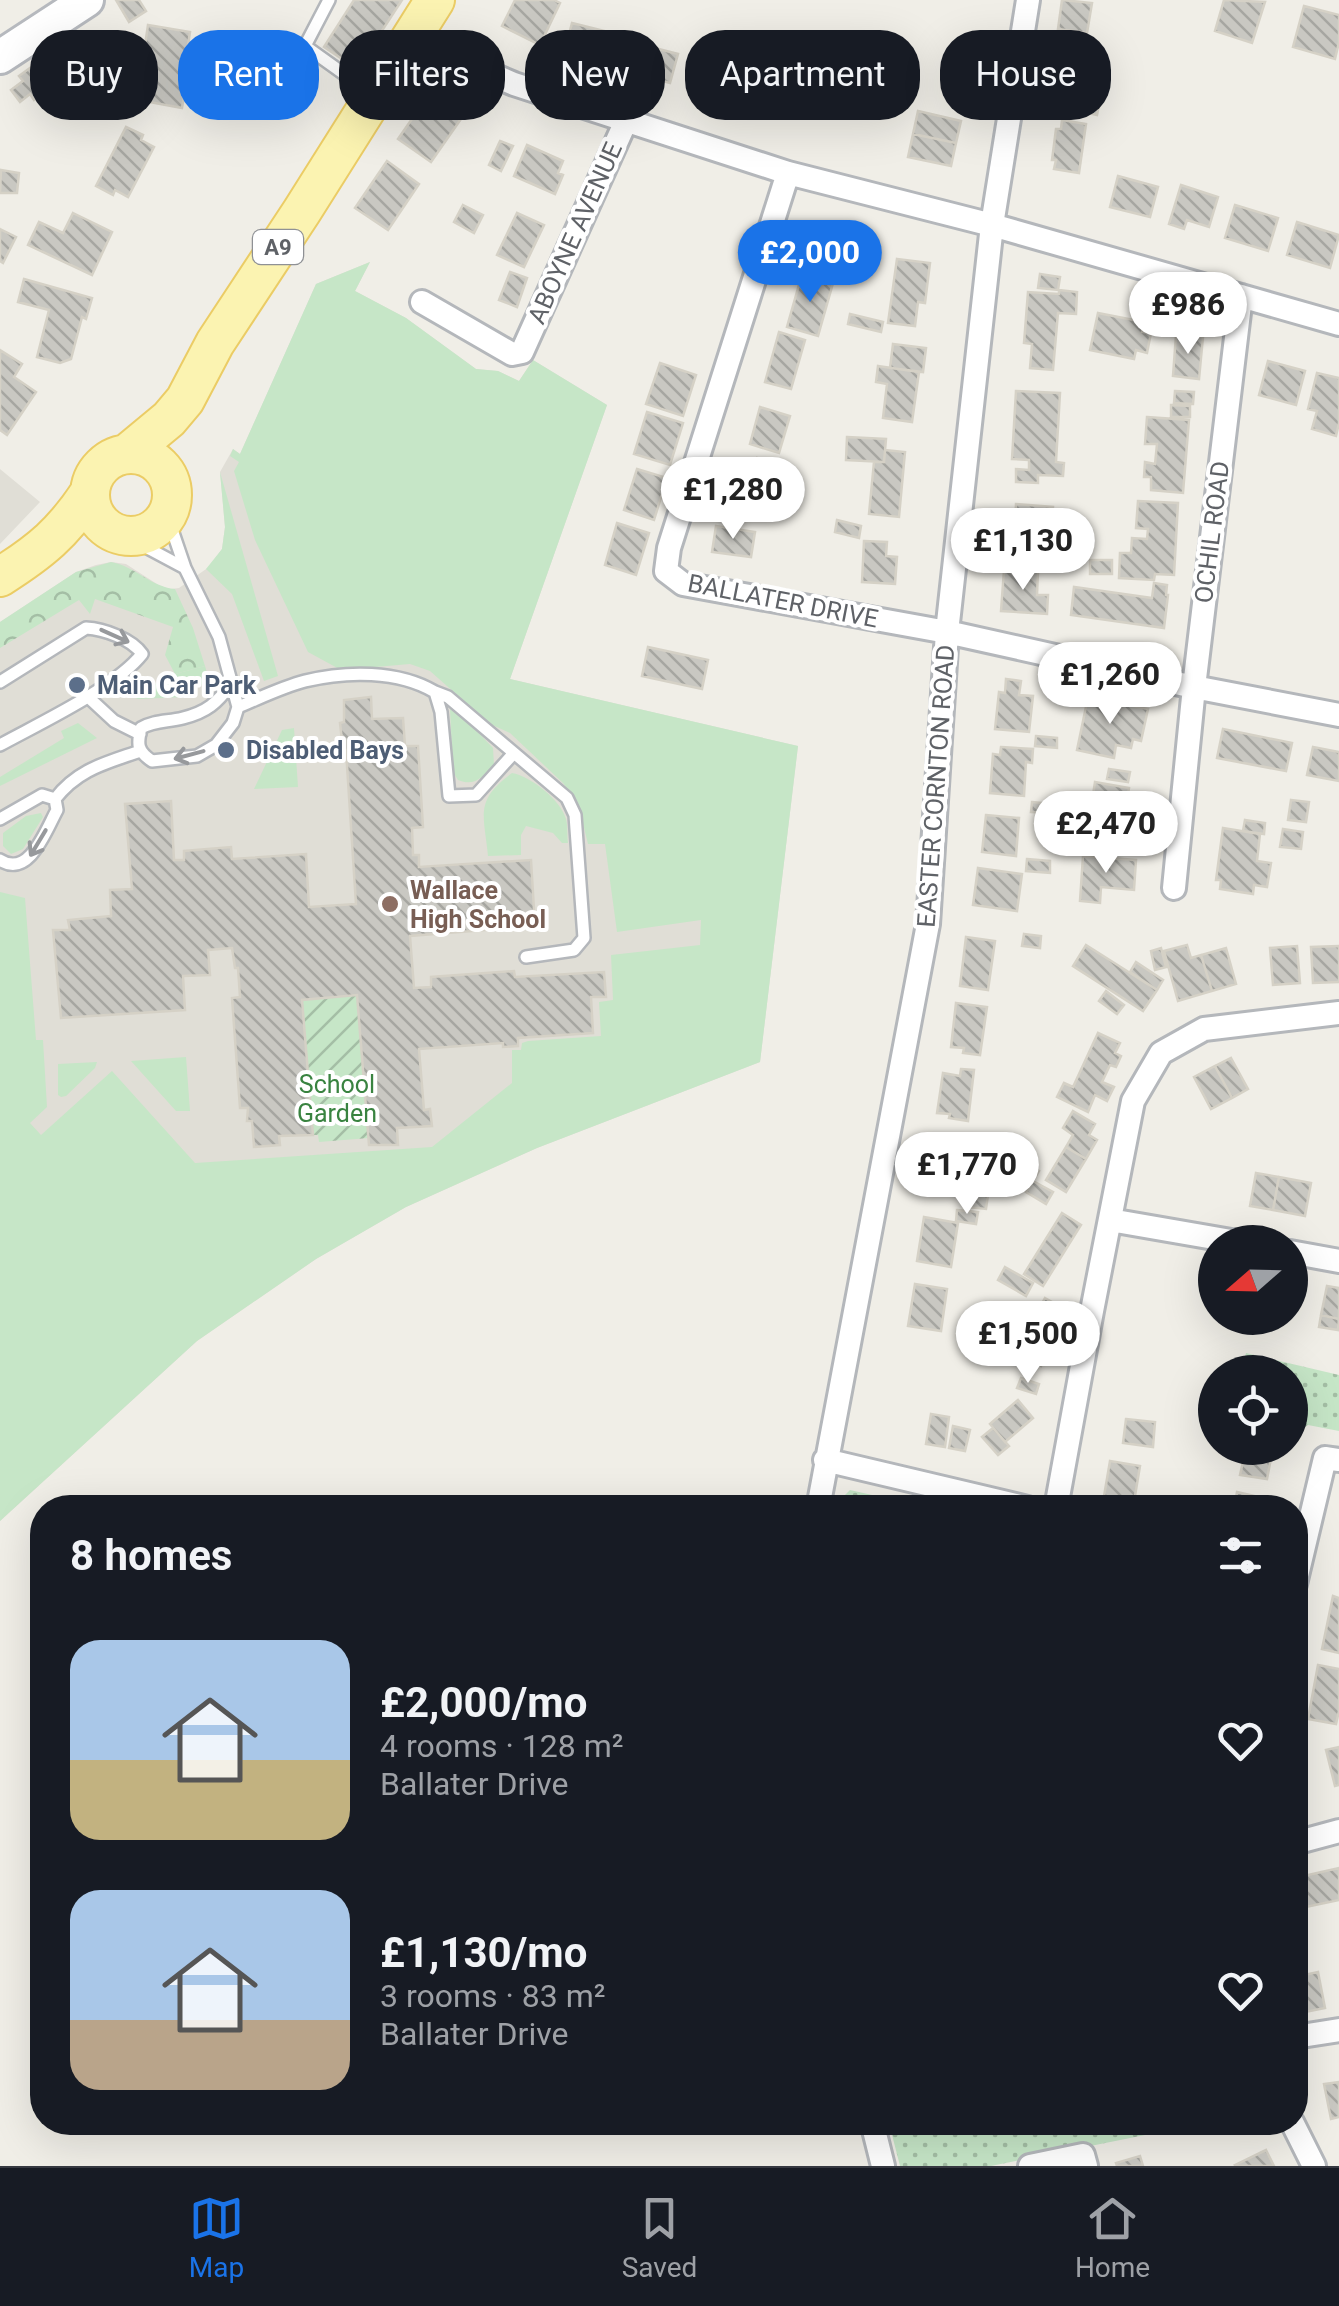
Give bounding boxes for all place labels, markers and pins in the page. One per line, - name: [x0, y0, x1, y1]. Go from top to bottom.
- pin: £2,000: [729, 220, 891, 305]
- pin: £986: [1129, 272, 1247, 357]
- pin: £1,280: [652, 457, 814, 542]
- pin: £1,130: [942, 508, 1104, 593]
- pin: £1,260: [1029, 642, 1191, 727]
- place label: Main Car Park: [97, 671, 257, 700]
- marker: Main Car Park: [66, 674, 88, 696]
- place label: Disabled Bays: [246, 736, 404, 765]
- marker: Disabled Bays: [215, 739, 237, 761]
- pin: £2,470: [1025, 791, 1187, 876]
- place label: Wallace High School: [410, 876, 546, 934]
- marker: Wallace High School: [379, 893, 401, 915]
- pin: £1,770: [886, 1132, 1048, 1217]
- pin: £1,500: [947, 1301, 1109, 1386]

